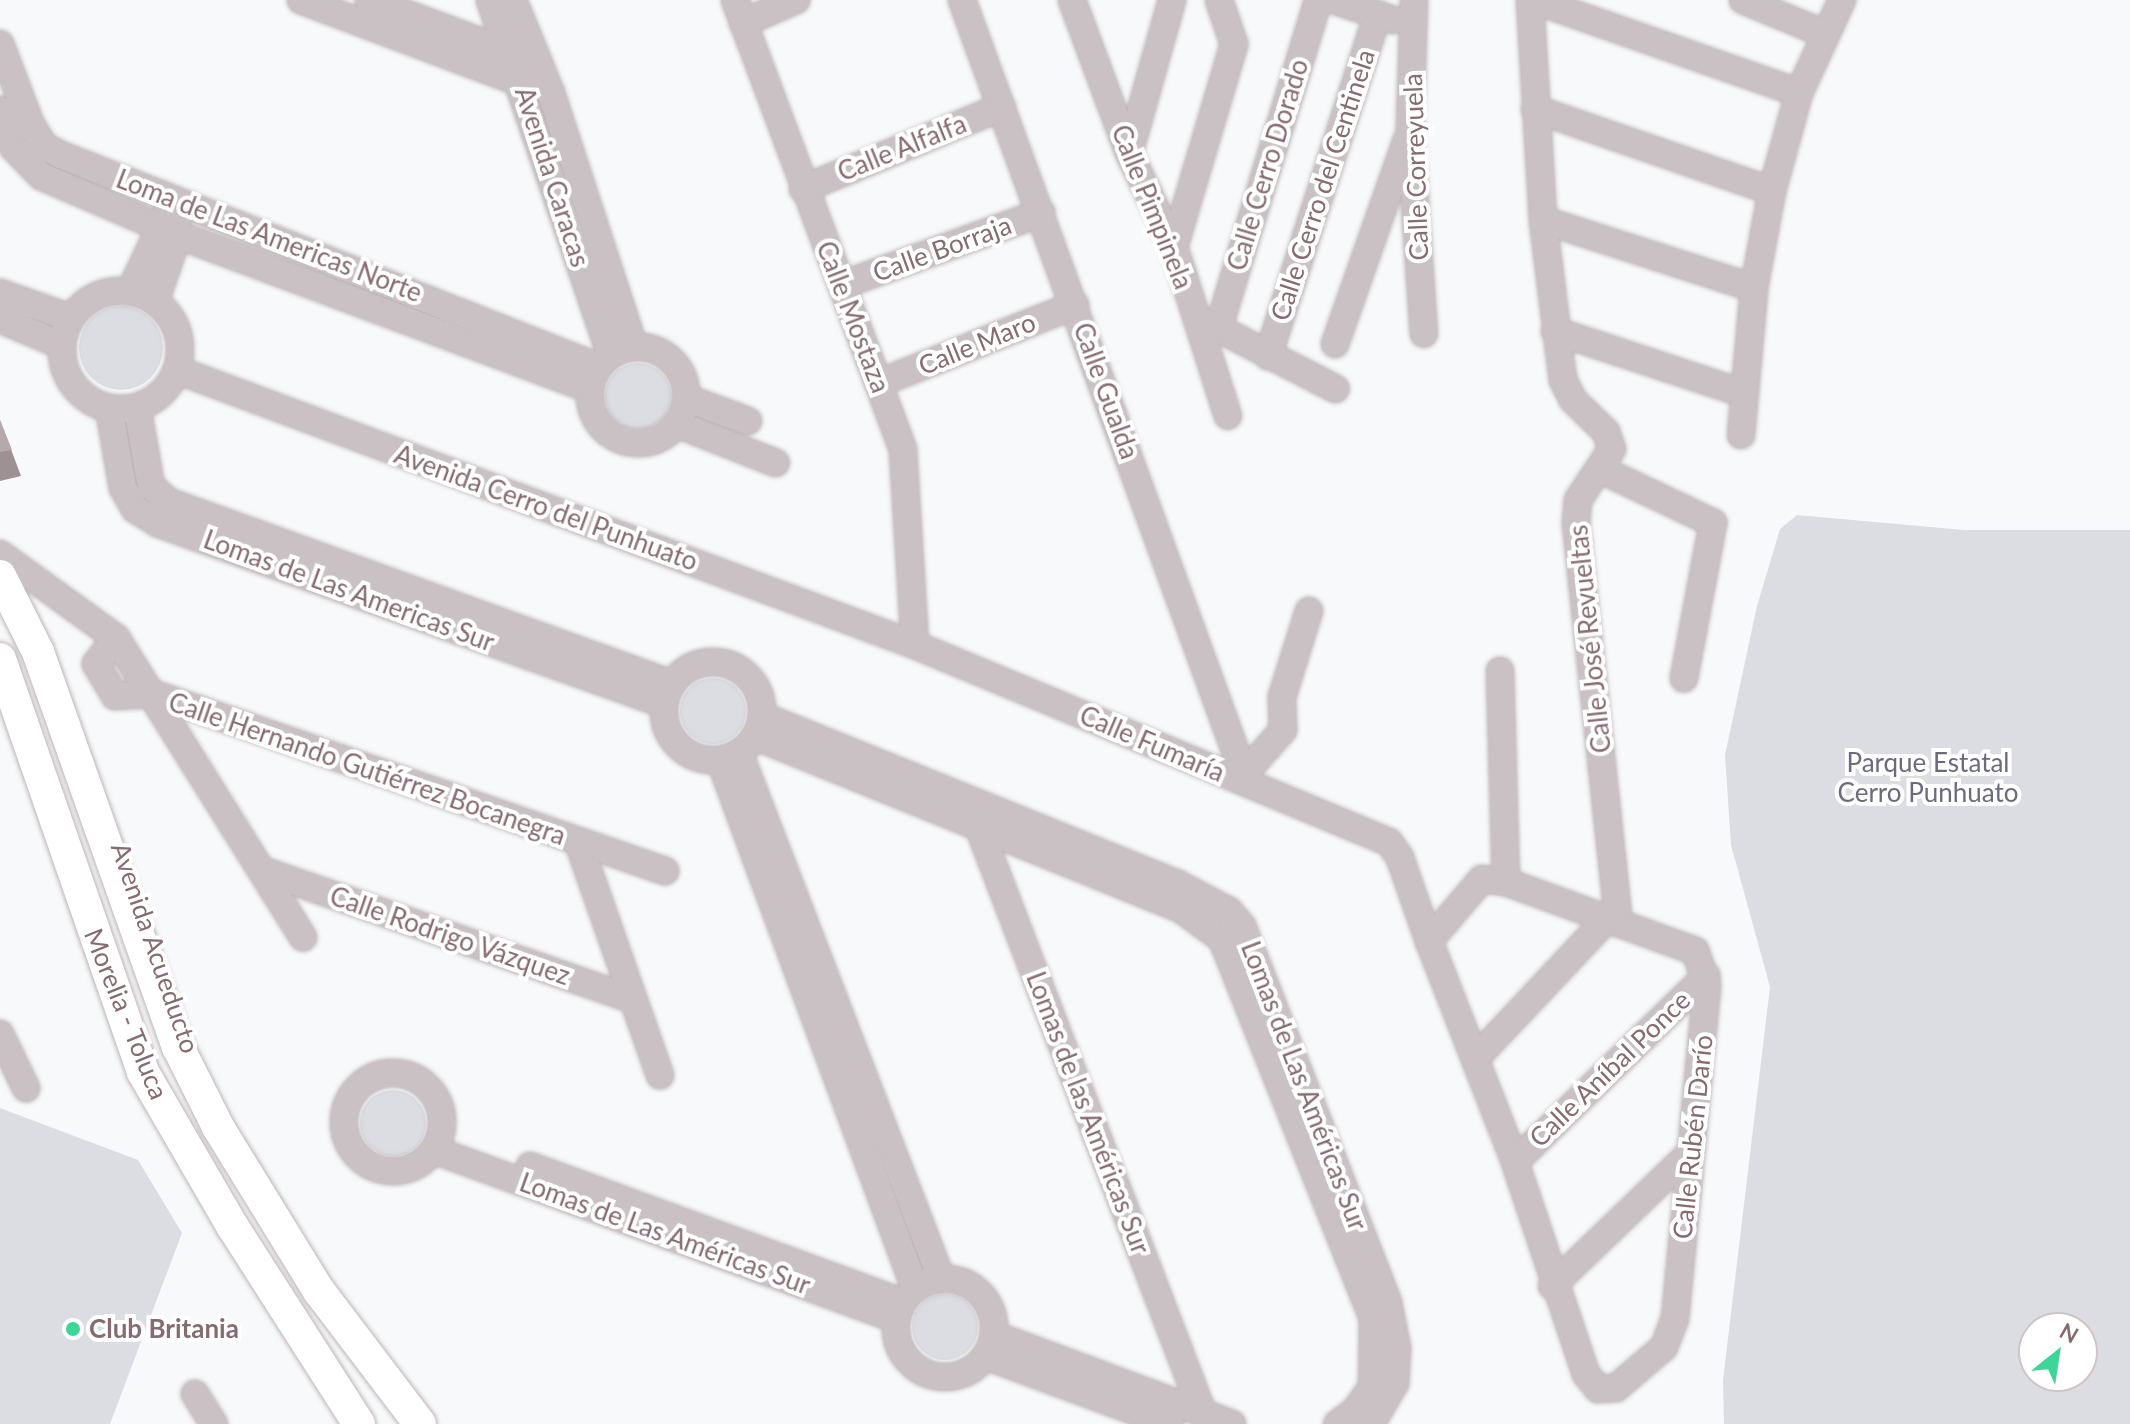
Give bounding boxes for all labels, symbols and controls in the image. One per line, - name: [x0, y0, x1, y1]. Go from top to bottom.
- street label: Calle Cerro del Centinela: [1264, 46, 1382, 324]
- street label: Calle Cerro Dorado: [1221, 56, 1315, 274]
- street label: Calle Correyuela: [1397, 73, 1435, 261]
- street label: Avenida Caracas: [508, 83, 596, 271]
- street label: Calle Alfalfa: [833, 108, 971, 188]
- street label: Calle Pimpinela: [1105, 120, 1199, 294]
- street label: Loma de Las Americas Norte: [111, 163, 427, 309]
- street label: Calle Borraja: [868, 210, 1016, 288]
- street label: Calle Mostaza: [810, 237, 896, 397]
- street label: Calle Maro: [914, 306, 1040, 382]
- street label: Calle Gualda: [1067, 319, 1145, 463]
- street label: Avenida Cerro del Punhuato: [390, 439, 702, 577]
- street label: Calle José Revueltas: [1562, 523, 1618, 755]
- street label: Lomas de Las Americas Sur: [199, 524, 499, 658]
- street label: Calle Hernando Gutiérrez Bocanegra: [164, 686, 570, 852]
- street label: Calle Fumaría: [1075, 700, 1229, 788]
- park label: Parque Estatal Cerro Punhuato: [1838, 747, 2018, 808]
- street label: Avenida Acueducto: [104, 838, 206, 1058]
- street label: Calle Rodrigo Vázquez: [325, 880, 575, 992]
- street label: Morelia - Toluca: [77, 924, 175, 1104]
- street label: Lomas de Las Américas Sur: [1234, 937, 1374, 1235]
- street label: Lomas de las Américas Sur: [1020, 967, 1156, 1259]
- street label: Calle Aníbal Ponce: [1523, 984, 1697, 1154]
- street label: Calle Rubén Darío: [1667, 1033, 1719, 1241]
- street label: Lomas de Las Américas Sur: [515, 1167, 815, 1301]
- north arrow: [2018, 1312, 2098, 1392]
- place label: Club Britania: [89, 1313, 239, 1345]
- text: N: [2055, 1317, 2083, 1348]
- marker: Club Britania: [64, 1320, 82, 1338]

